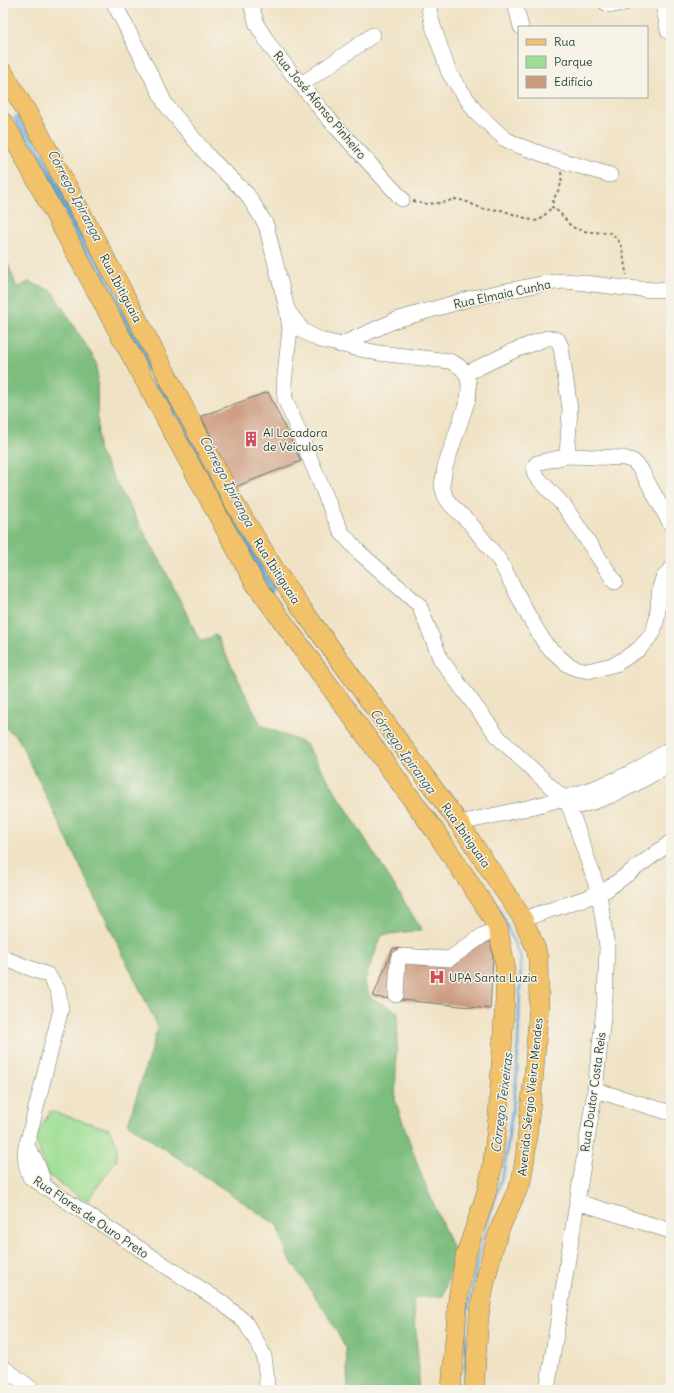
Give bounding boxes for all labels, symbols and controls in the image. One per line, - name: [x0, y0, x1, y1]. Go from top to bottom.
- legend: [518, 26, 648, 98]
- text: Rua: [554, 34, 576, 49]
- street label: Rua José Afonso Pinheiro: [270, 48, 370, 162]
- text: Parque: [554, 54, 593, 69]
- text: Edifício: [554, 74, 593, 89]
- water label: Córrego Ipiranga: [44, 146, 107, 244]
- street label: Rua Ibitiguaia: [97, 251, 145, 325]
- street label: Rua Elmaia Cunha: [452, 276, 552, 312]
- place label: Al Locadora de Veículos: [263, 425, 328, 454]
- building icon: Al Locadora de Veículos: [242, 430, 260, 448]
- water label: Córrego Ipiranga: [196, 432, 259, 530]
- street label: Rua Ibitiguaia: [250, 535, 304, 607]
- water label: Córrego Ipiranga: [366, 705, 440, 797]
- street label: Rua Ibitiguaia: [438, 800, 494, 870]
- hospital icon: UPA Santa Luzia: [428, 968, 446, 986]
- place label: UPA Santa Luzia: [449, 970, 538, 985]
- street label: Avenida Sérgio Vieira Mendes: [514, 1017, 546, 1177]
- street label: Rua Doutor Costa Reis: [577, 1031, 609, 1153]
- water label: Córrego Teixeiras: [487, 1051, 517, 1154]
- street label: Rua Flores de Ouro Preto: [31, 1173, 152, 1261]

